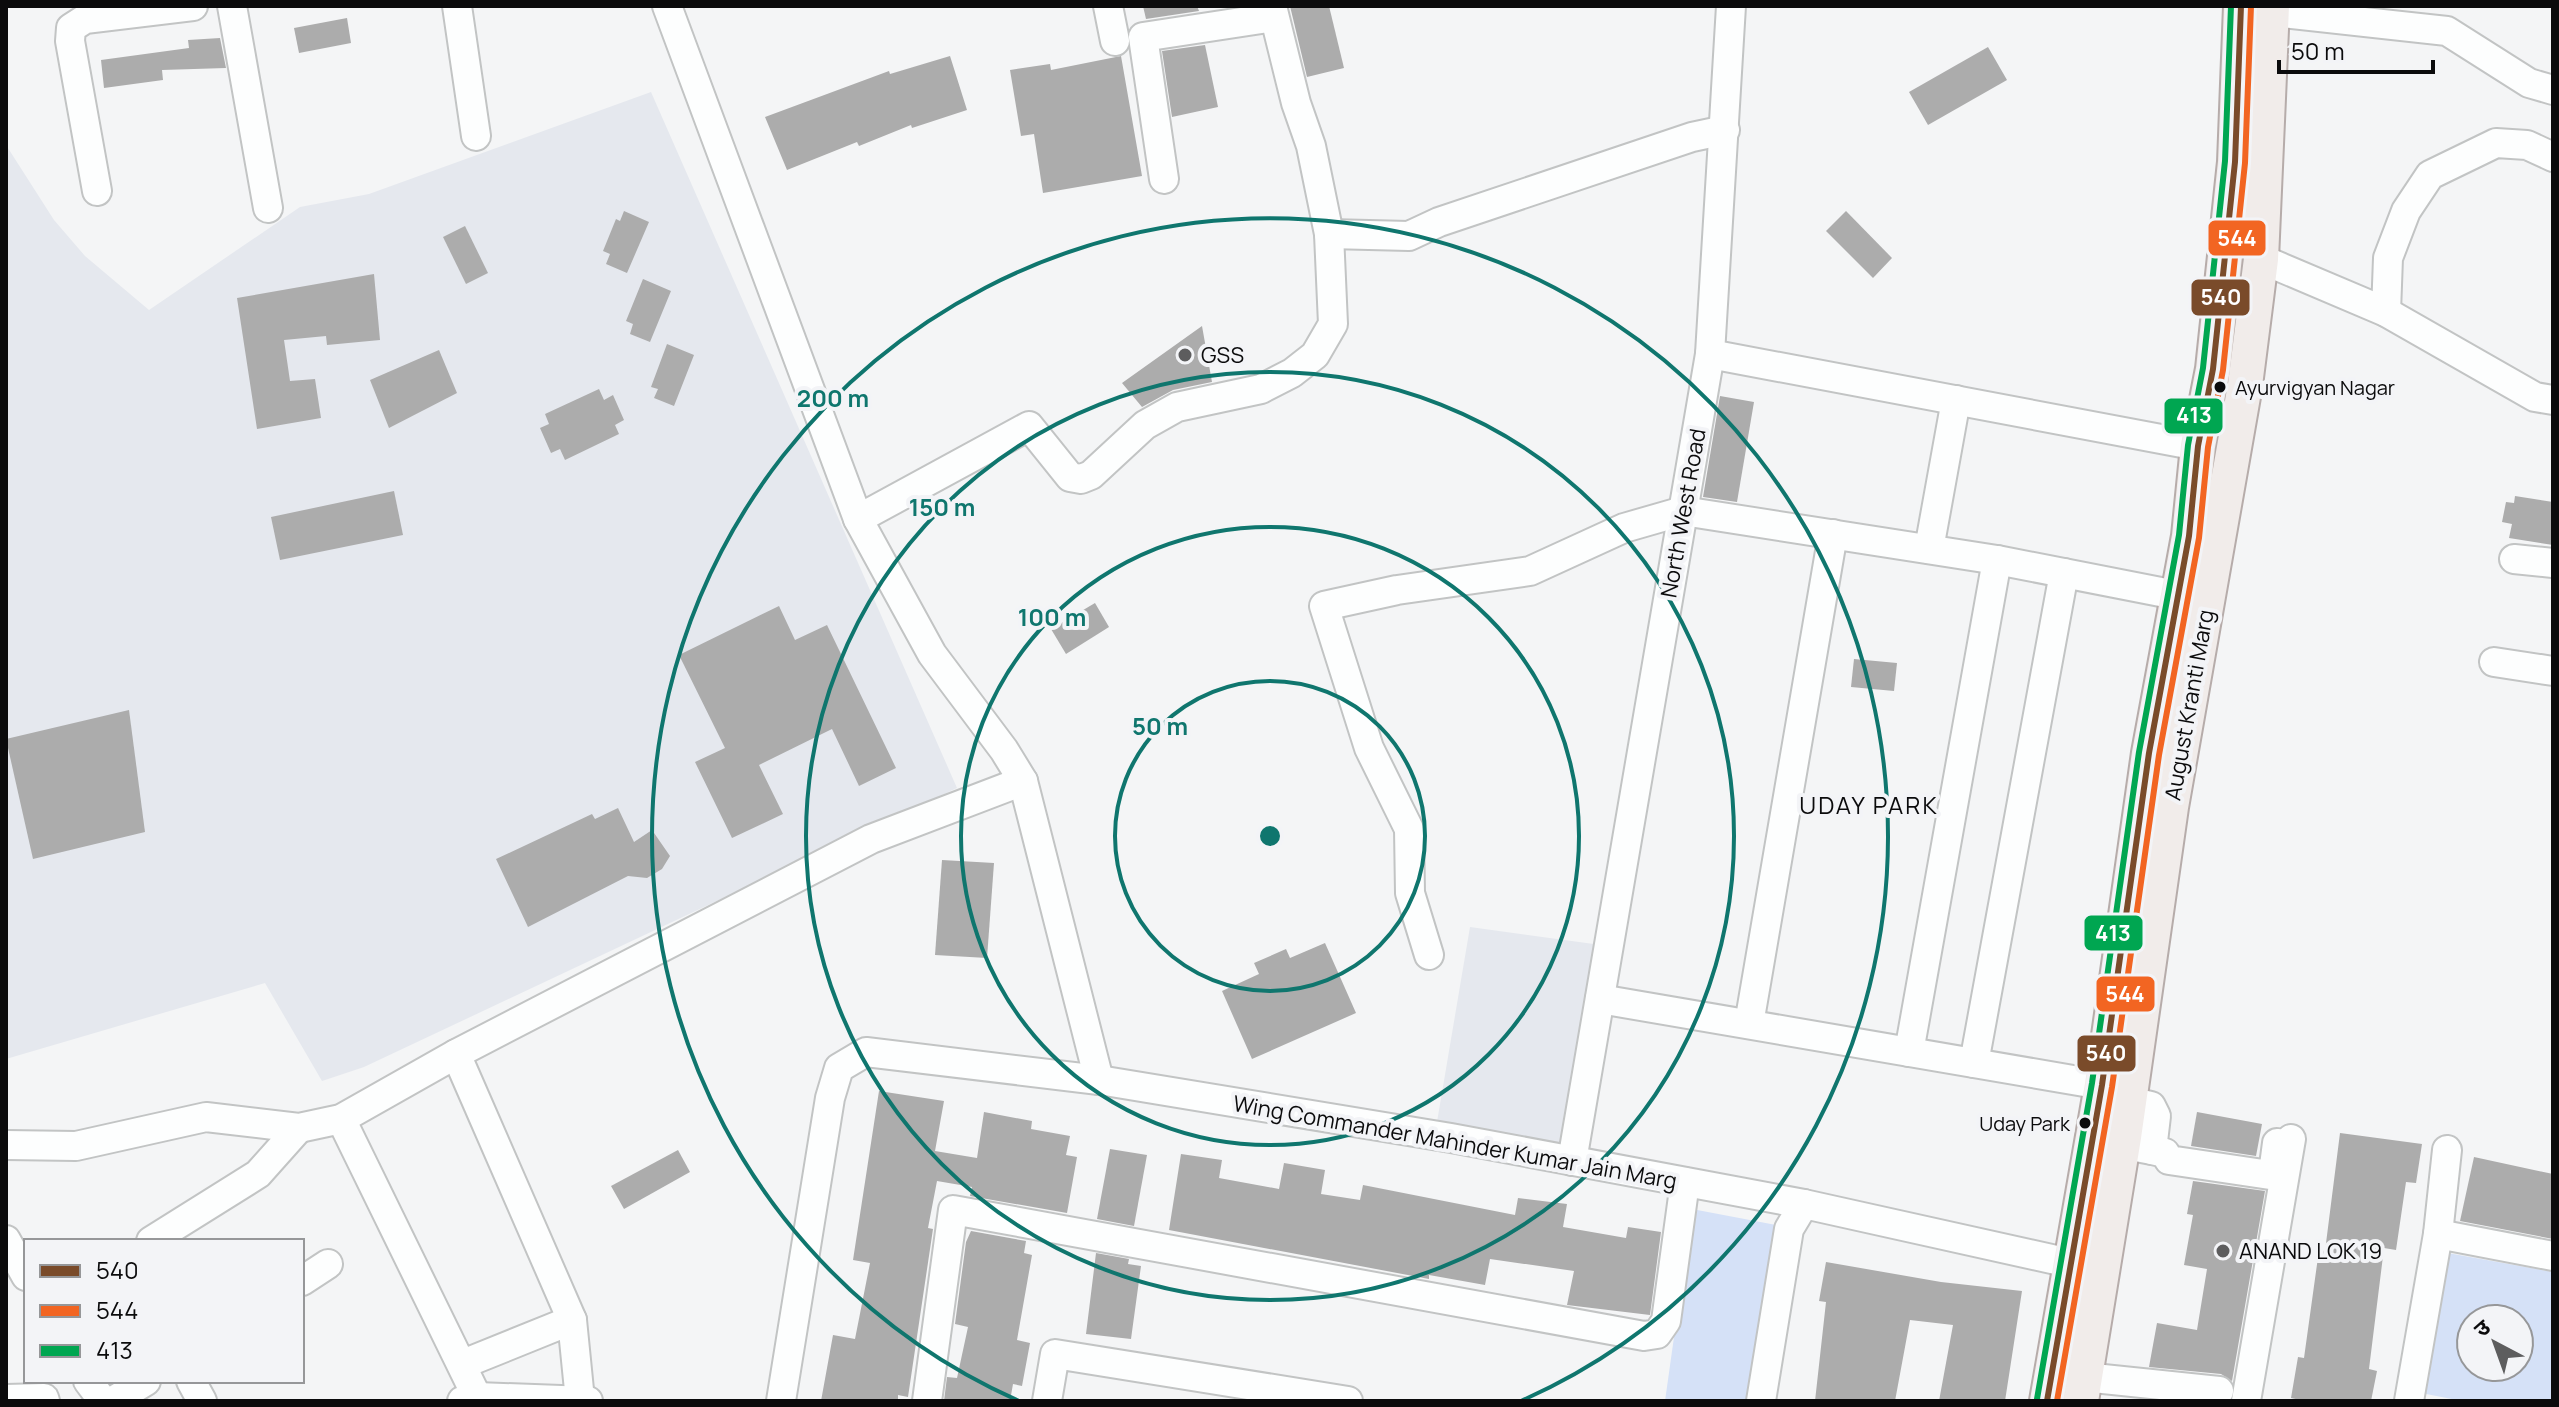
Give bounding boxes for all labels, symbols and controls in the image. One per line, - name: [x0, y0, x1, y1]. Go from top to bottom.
- scale bar: [2279, 24, 2433, 74]
- text: 50 m: [2291, 34, 2345, 67]
- line badge: 544: [2207, 219, 2267, 257]
- text: 544: [2217, 223, 2257, 253]
- line badge: 540: [2190, 278, 2251, 317]
- text: 540: [2201, 282, 2241, 312]
- place label: GSS: [1201, 340, 1244, 370]
- marker: GSS: [1176, 346, 1194, 364]
- place label: Ayurvigyan Nagar: [2235, 374, 2395, 401]
- marker: Ayurvigyan Nagar: [2212, 379, 2228, 395]
- text: 200 m: [797, 381, 869, 414]
- line badge: 413: [2163, 397, 2224, 435]
- text: 413: [2176, 400, 2212, 430]
- street label: North West Road: [1653, 426, 1713, 600]
- text: 150 m: [909, 490, 975, 523]
- text: 100 m: [1018, 600, 1086, 633]
- street label: August Kranti Marg: [2157, 607, 2221, 803]
- text: 50 m: [1132, 709, 1188, 742]
- district label: UDAY PARK: [1799, 788, 1939, 821]
- centre of rings: [1256, 822, 1284, 850]
- line badge: 413: [2083, 914, 2144, 952]
- text: 413: [2095, 918, 2131, 948]
- line badge: 544: [2095, 975, 2156, 1013]
- text: 544: [2105, 979, 2145, 1009]
- line badge: 540: [2076, 1034, 2137, 1073]
- text: 540: [2086, 1038, 2126, 1068]
- street label: Wing Commander Mahinder Kumar Jain Marg: [1231, 1088, 1679, 1196]
- place label: Uday Park: [1979, 1110, 2071, 1137]
- marker: Uday Park: [2077, 1115, 2093, 1131]
- place label: ANAND LOK 19: [2239, 1236, 2382, 1266]
- legend: [24, 1239, 304, 1383]
- marker: ANAND LOK 19: [2214, 1242, 2232, 1260]
- text: 540: [96, 1253, 139, 1286]
- text: 544: [96, 1293, 138, 1326]
- north arrow: [2455, 1303, 2535, 1383]
- text: उ: [2467, 1312, 2497, 1343]
- text: 413: [96, 1333, 133, 1366]

